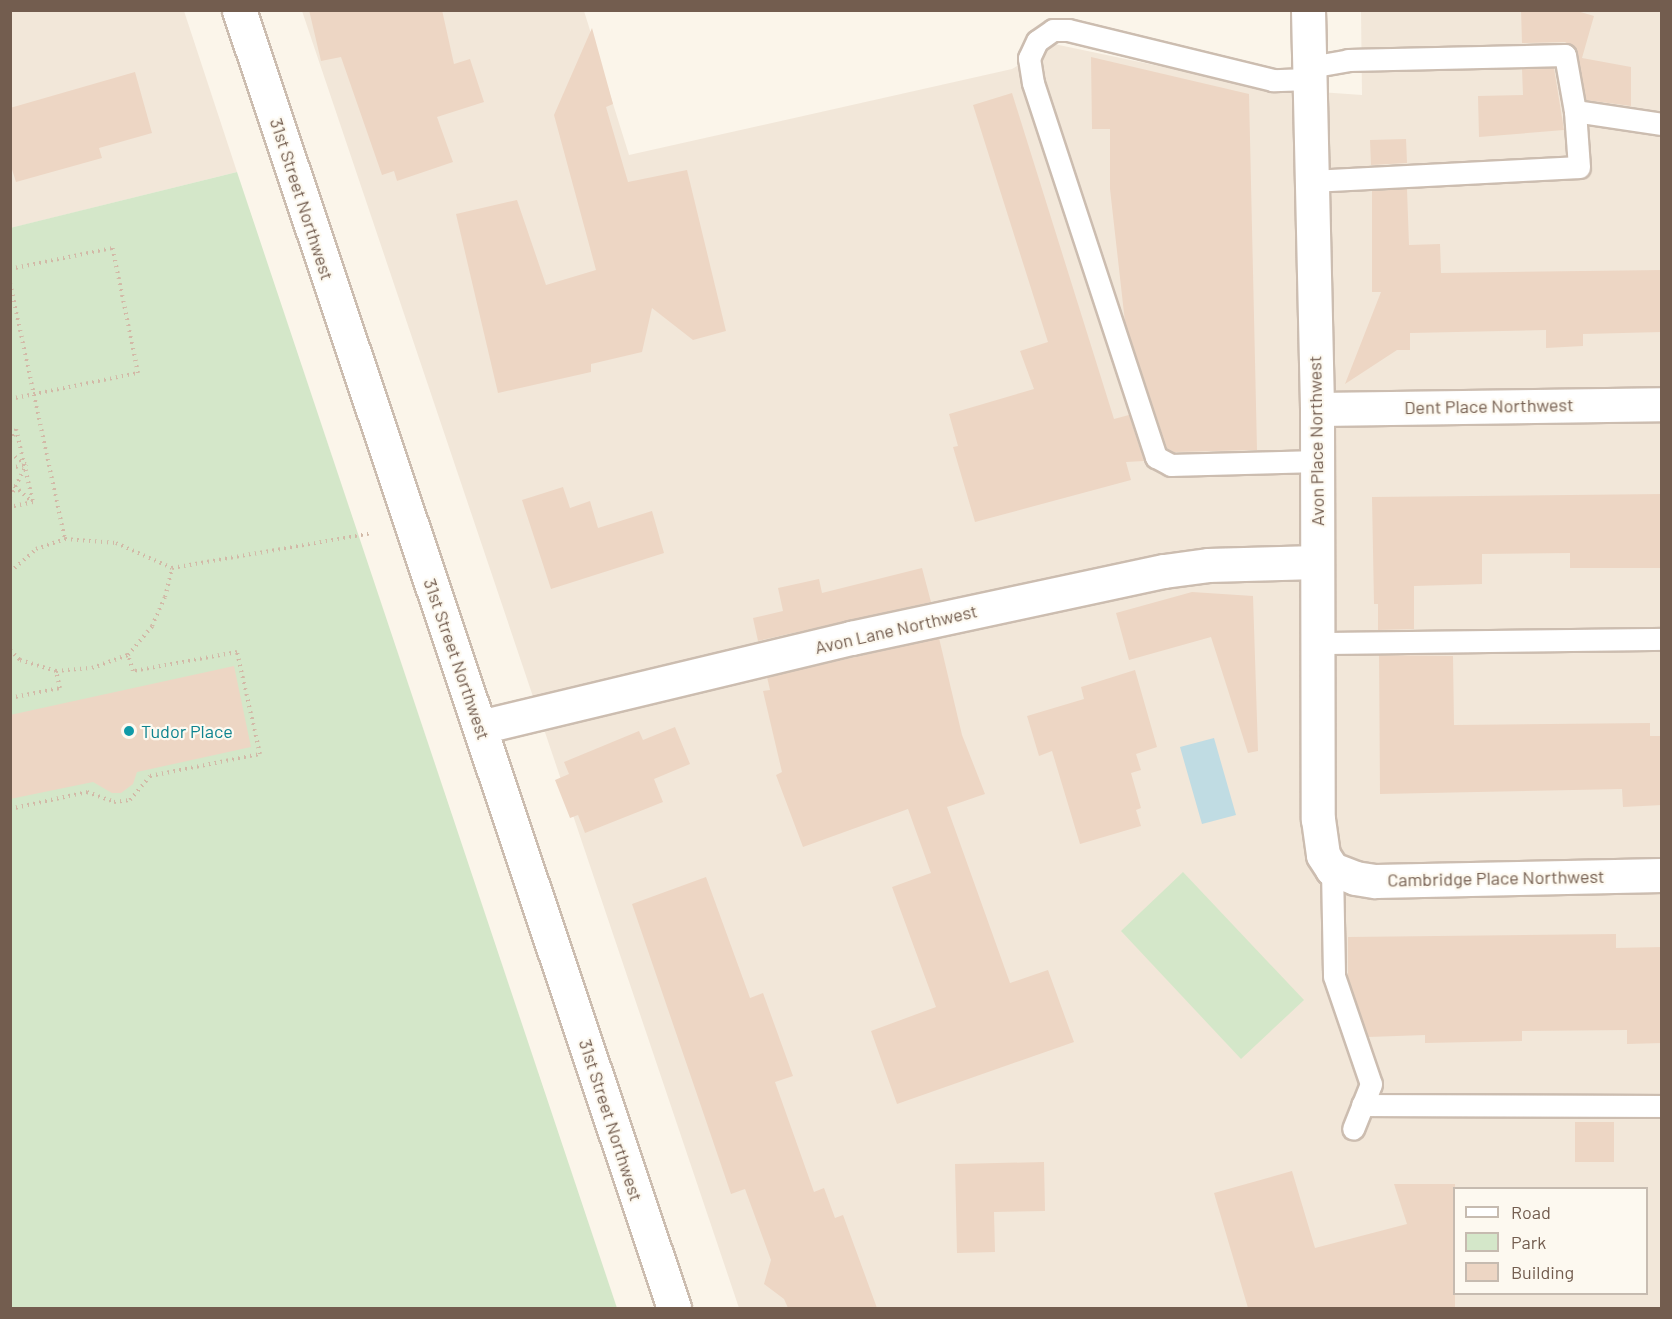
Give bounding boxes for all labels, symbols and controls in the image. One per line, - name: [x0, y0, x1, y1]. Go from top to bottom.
- street label: 31st Street Northwest: [266, 115, 338, 283]
- street label: Avon Place Northwest: [1304, 356, 1328, 526]
- street label: Dent Place Northwest: [1404, 394, 1574, 418]
- street label: 31st Street Northwest: [419, 576, 495, 742]
- street label: Avon Lane Northwest: [813, 600, 979, 658]
- place label: Tudor Place: [141, 720, 233, 742]
- marker: Tudor Place: [122, 724, 136, 738]
- street label: Cambridge Place Northwest: [1387, 865, 1605, 891]
- street label: 31st Street Northwest: [575, 1036, 647, 1204]
- legend: [1453, 1187, 1648, 1295]
- text: Road: [1511, 1201, 1551, 1223]
- text: Park: [1511, 1231, 1546, 1253]
- text: Building: [1511, 1261, 1574, 1283]

